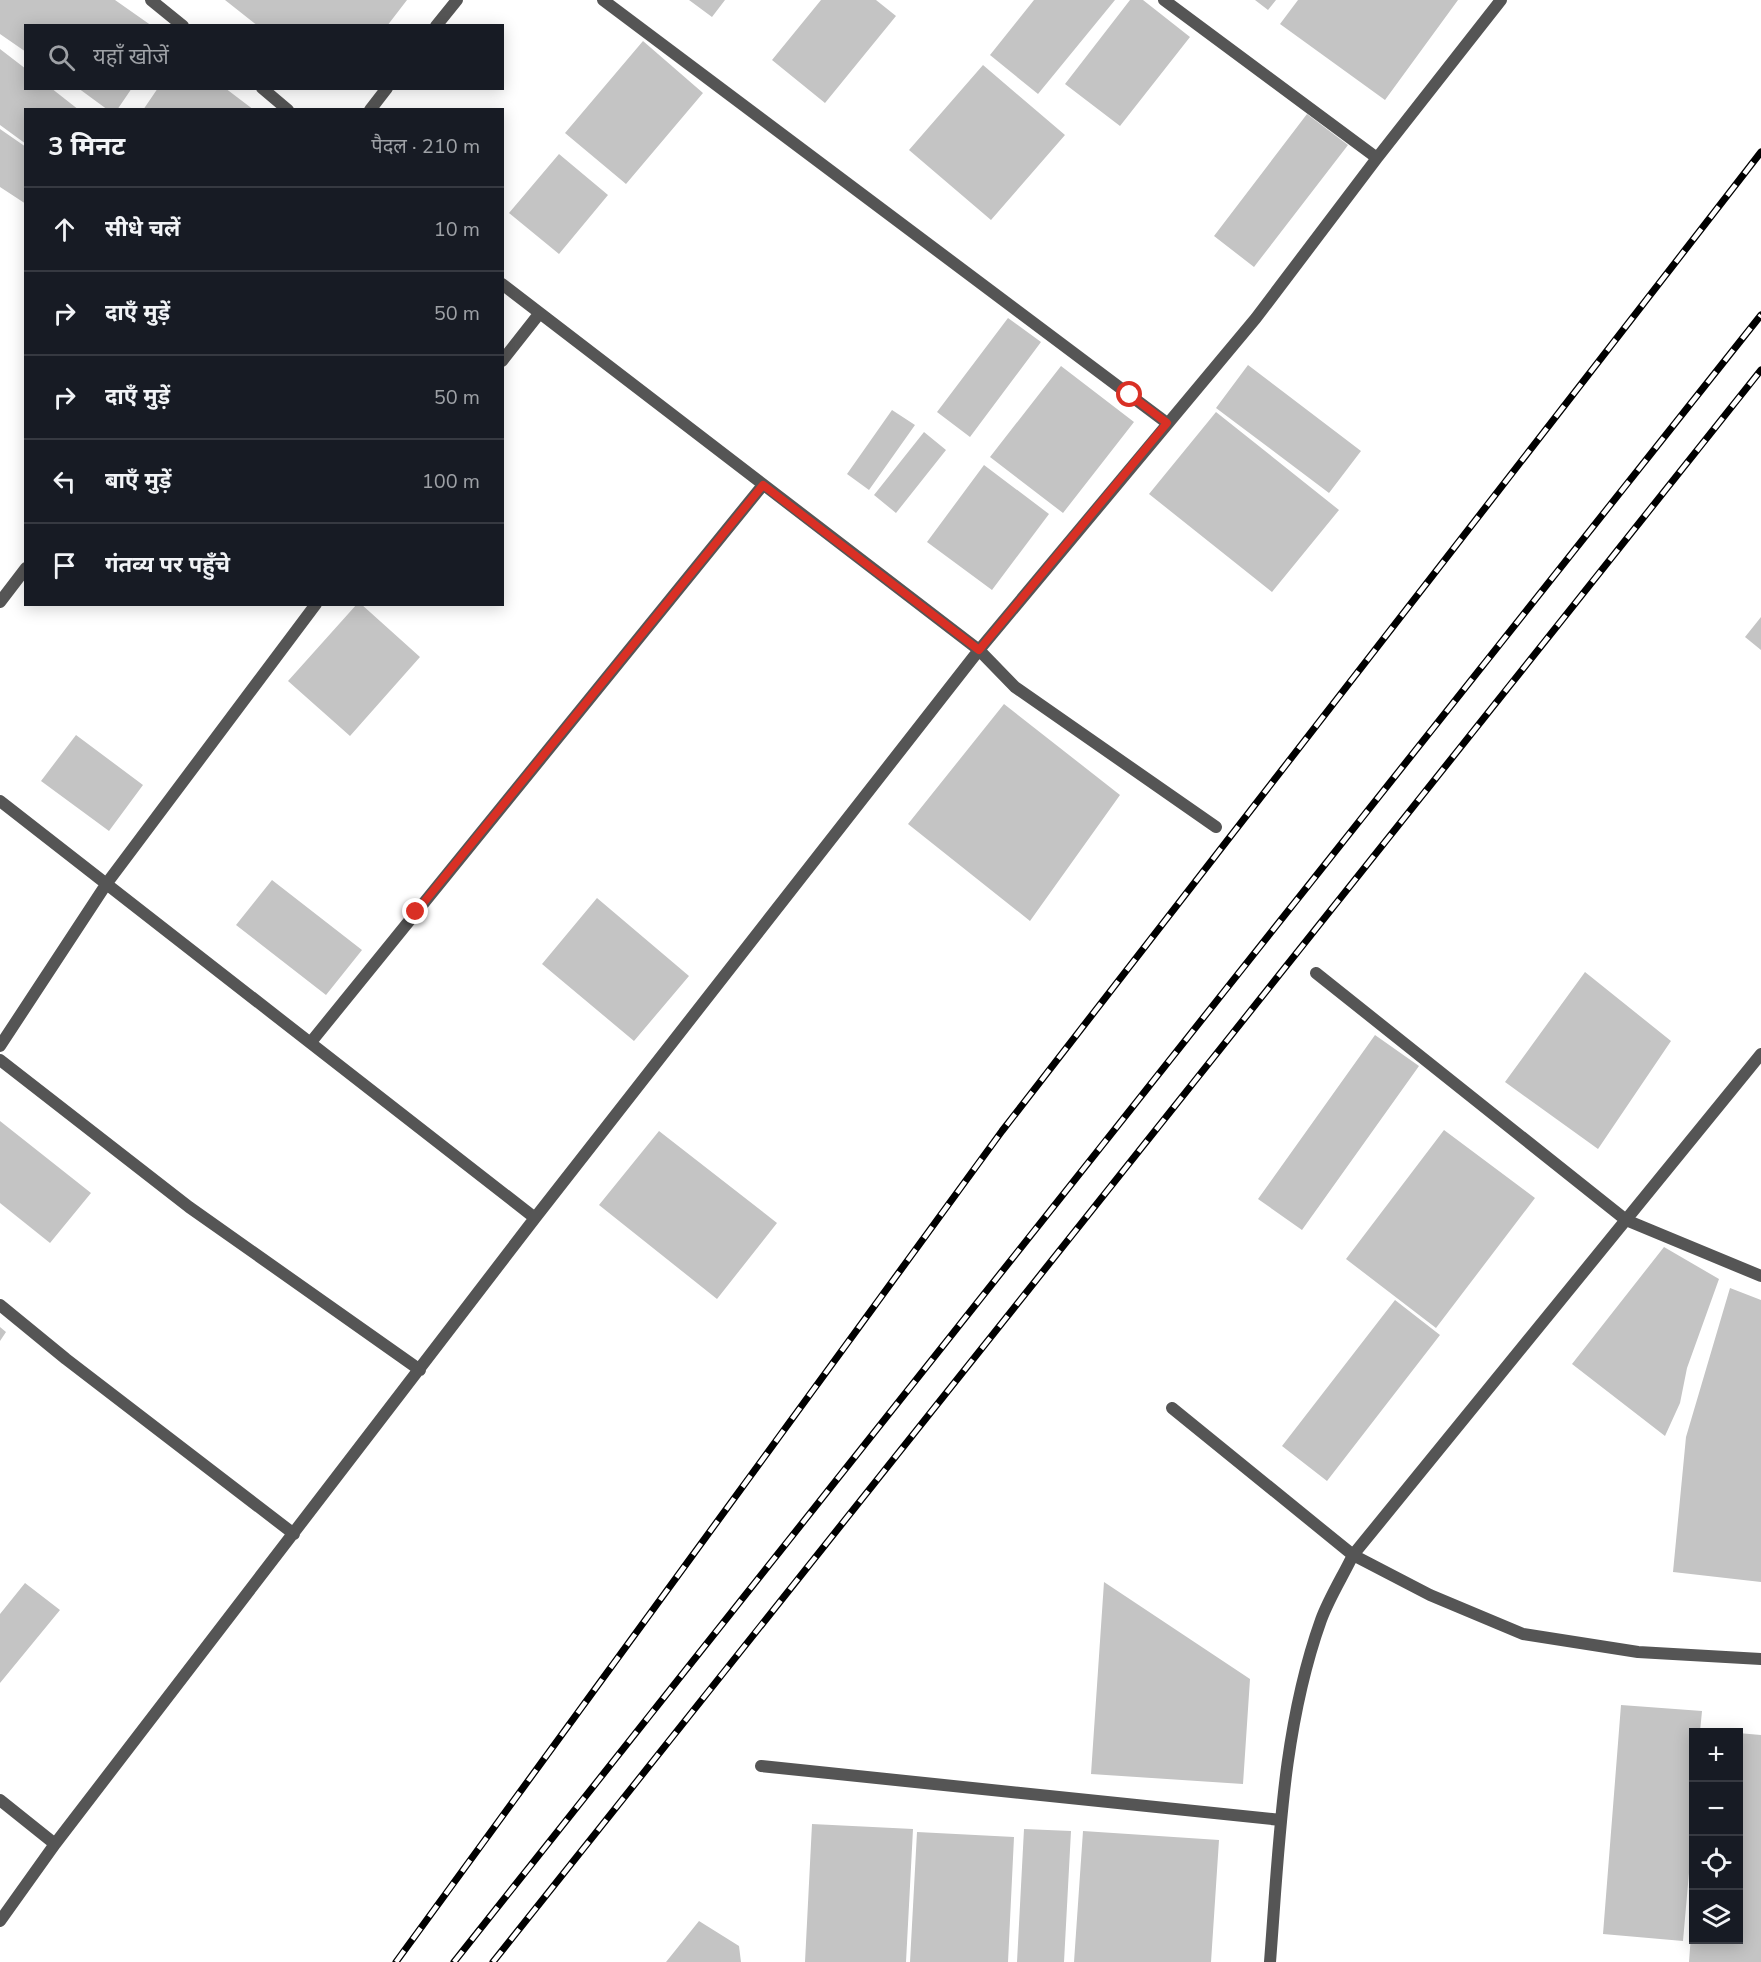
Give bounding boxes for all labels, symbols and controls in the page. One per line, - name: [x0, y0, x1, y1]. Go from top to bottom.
- search box: [24, 24, 504, 90]
- icon: search: [45, 41, 78, 74]
- text: यहाँ खोजें: [93, 42, 169, 72]
- text: 3 मिनट: [48, 129, 125, 164]
- text: पैदल · 210 m: [371, 133, 480, 160]
- icon: ahead: [48, 213, 81, 246]
- text: सीधे चलें: [105, 214, 180, 244]
- text: 10 m: [434, 216, 480, 243]
- icon: right: [48, 297, 81, 330]
- text: दाएँ मुड़ें: [105, 298, 170, 328]
- text: 50 m: [434, 300, 480, 327]
- icon: right: [48, 381, 81, 414]
- route start: [1116, 381, 1142, 407]
- text: दाएँ मुड़ें: [105, 382, 170, 412]
- text: 50 m: [434, 384, 480, 411]
- icon: left: [48, 465, 81, 498]
- text: बाएँ मुड़ें: [105, 466, 171, 496]
- text: 100 m: [422, 468, 480, 495]
- icon: arrive: [48, 549, 81, 582]
- text: गंतव्य पर पहुँचे: [105, 550, 230, 580]
- route end: [402, 898, 428, 924]
- map controls: [1689, 1728, 1743, 1944]
- button: +: [1689, 1728, 1743, 1782]
- button: −: [1689, 1782, 1743, 1836]
- button: locate: [1689, 1836, 1743, 1890]
- button: layers: [1689, 1890, 1743, 1944]

